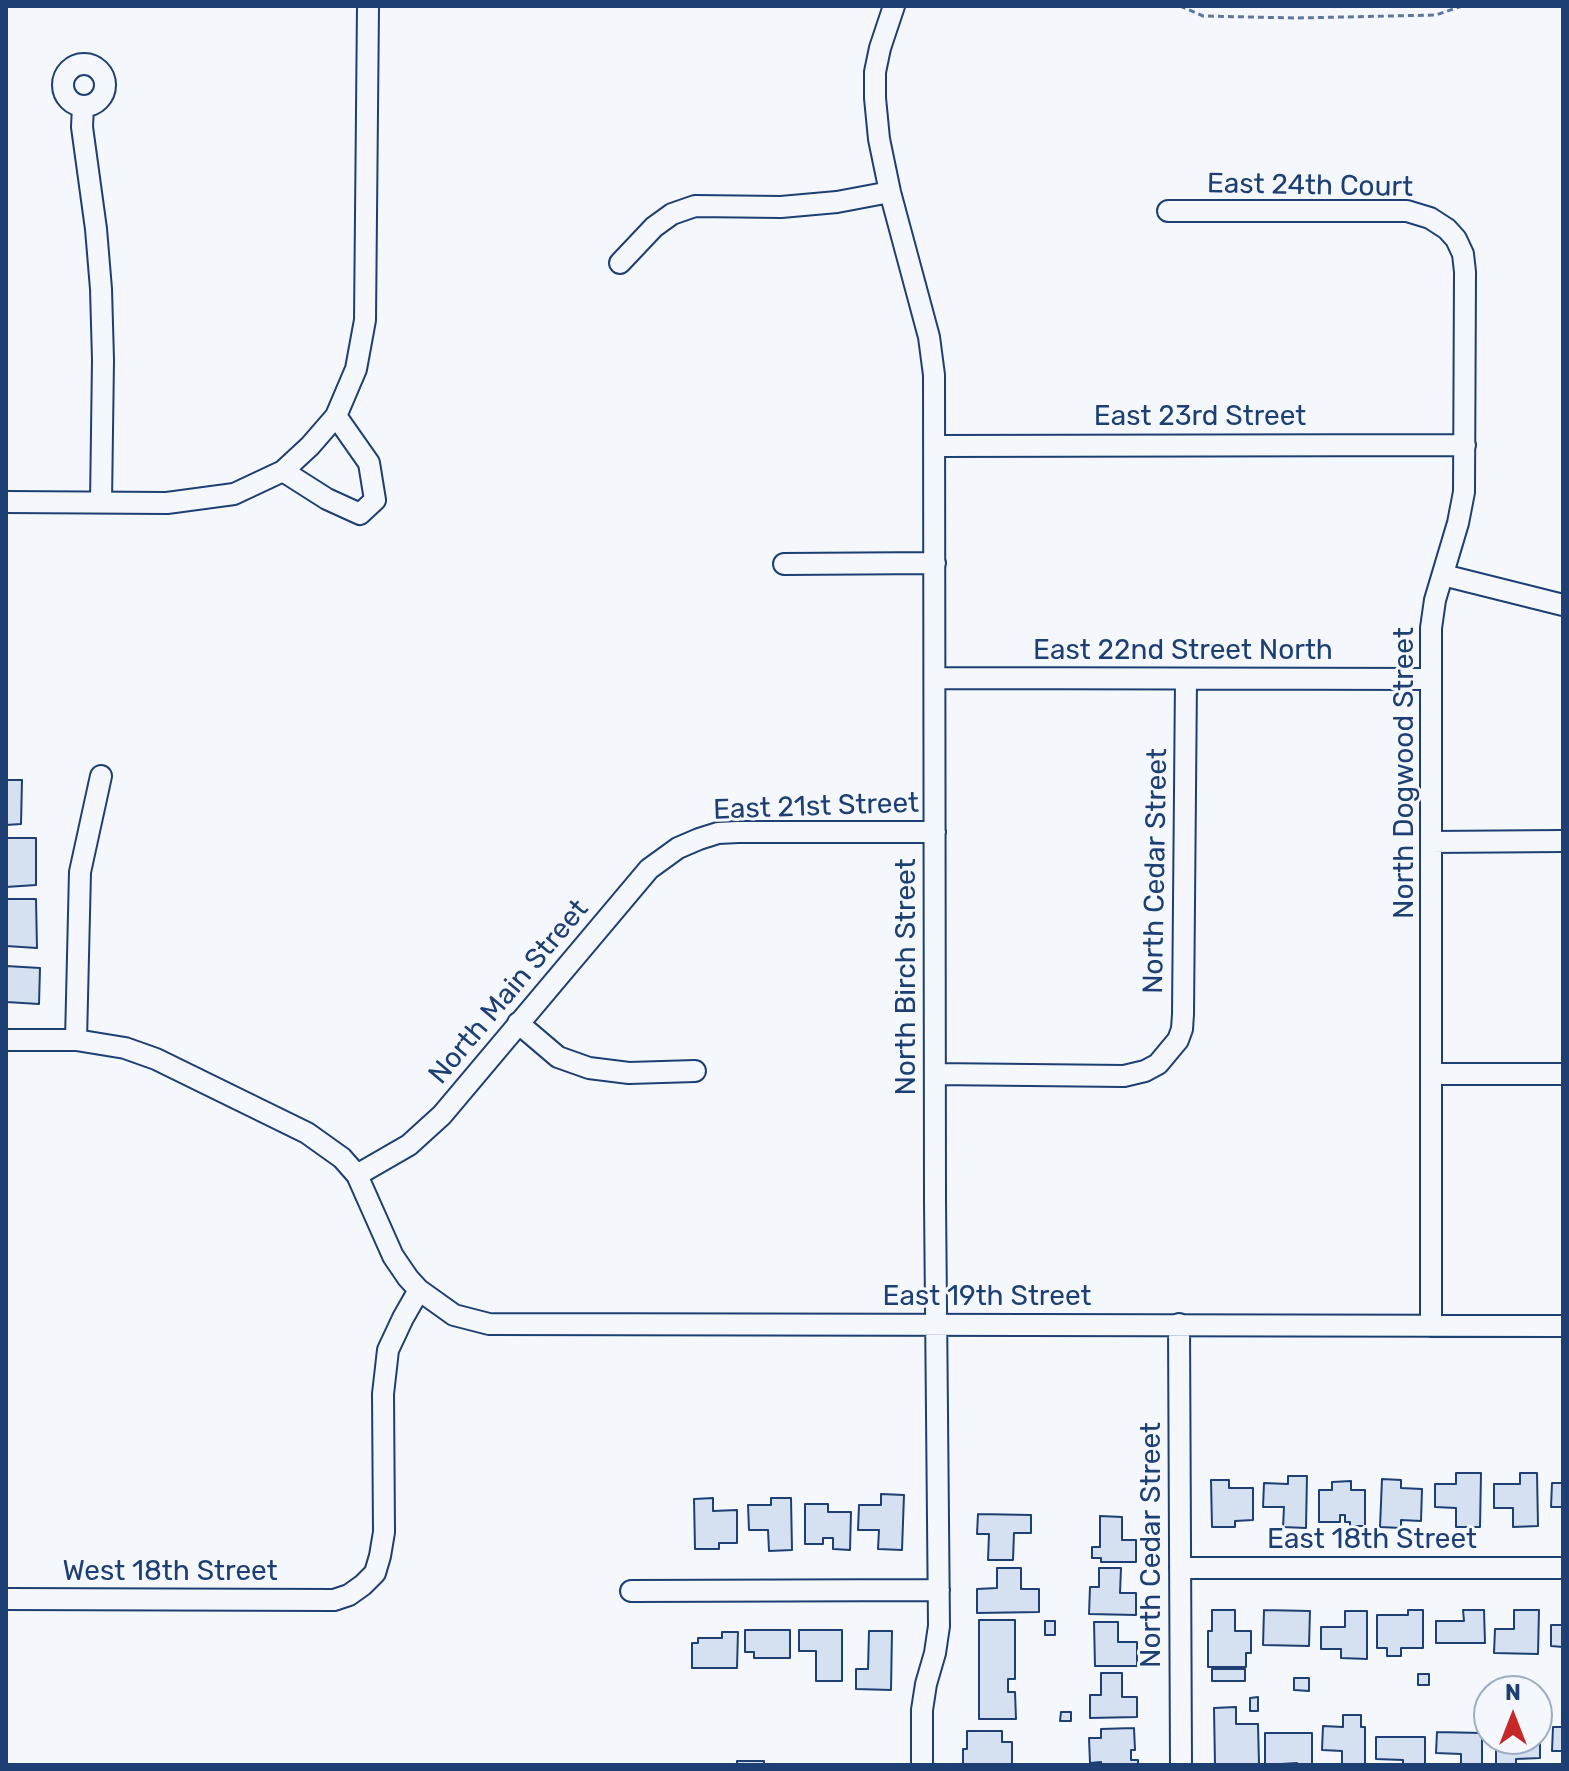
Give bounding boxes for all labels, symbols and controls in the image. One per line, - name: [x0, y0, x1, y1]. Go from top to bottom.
- street label: East 24th Court: [1207, 167, 1413, 205]
- street label: East 23rd Street: [1094, 400, 1306, 434]
- street label: North Dogwood Street: [1388, 627, 1422, 919]
- street label: East 22nd Street North: [1033, 634, 1333, 668]
- street label: North Cedar Street: [1137, 748, 1175, 994]
- street label: East 21st Street: [713, 787, 919, 827]
- street label: North Birch Street: [890, 858, 924, 1096]
- street label: North Main Street: [422, 893, 596, 1091]
- street label: East 19th Street: [883, 1280, 1091, 1314]
- street label: North Cedar Street: [1135, 1422, 1169, 1668]
- street label: East 18th Street: [1267, 1523, 1477, 1557]
- street label: West 18th Street: [62, 1555, 278, 1589]
- north arrow: [1473, 1675, 1553, 1755]
- text: N: [1505, 1679, 1521, 1706]

